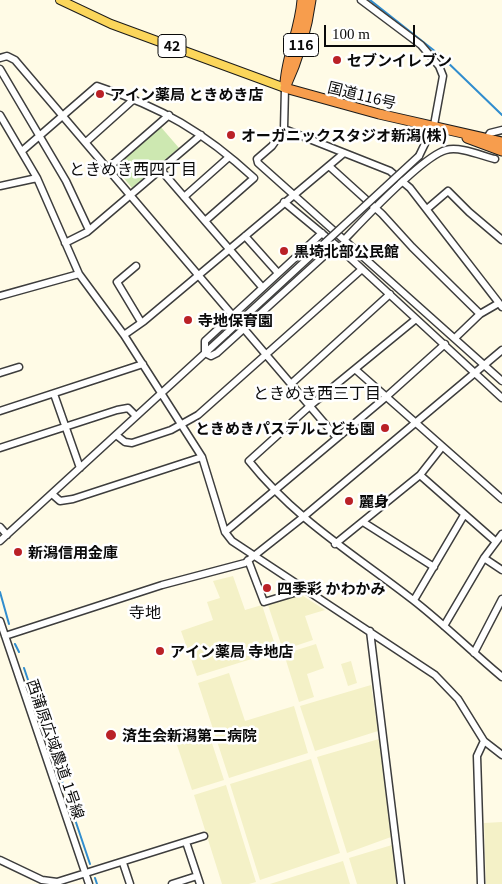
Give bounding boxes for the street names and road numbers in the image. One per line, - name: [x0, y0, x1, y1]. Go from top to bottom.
- road number: 42: [158, 34, 186, 58]
- road number: 116: [284, 34, 318, 56]
- street label: 国道116号: [326, 78, 398, 112]
- street label: 西蒲原広域農道 1号線: [24, 677, 88, 821]

